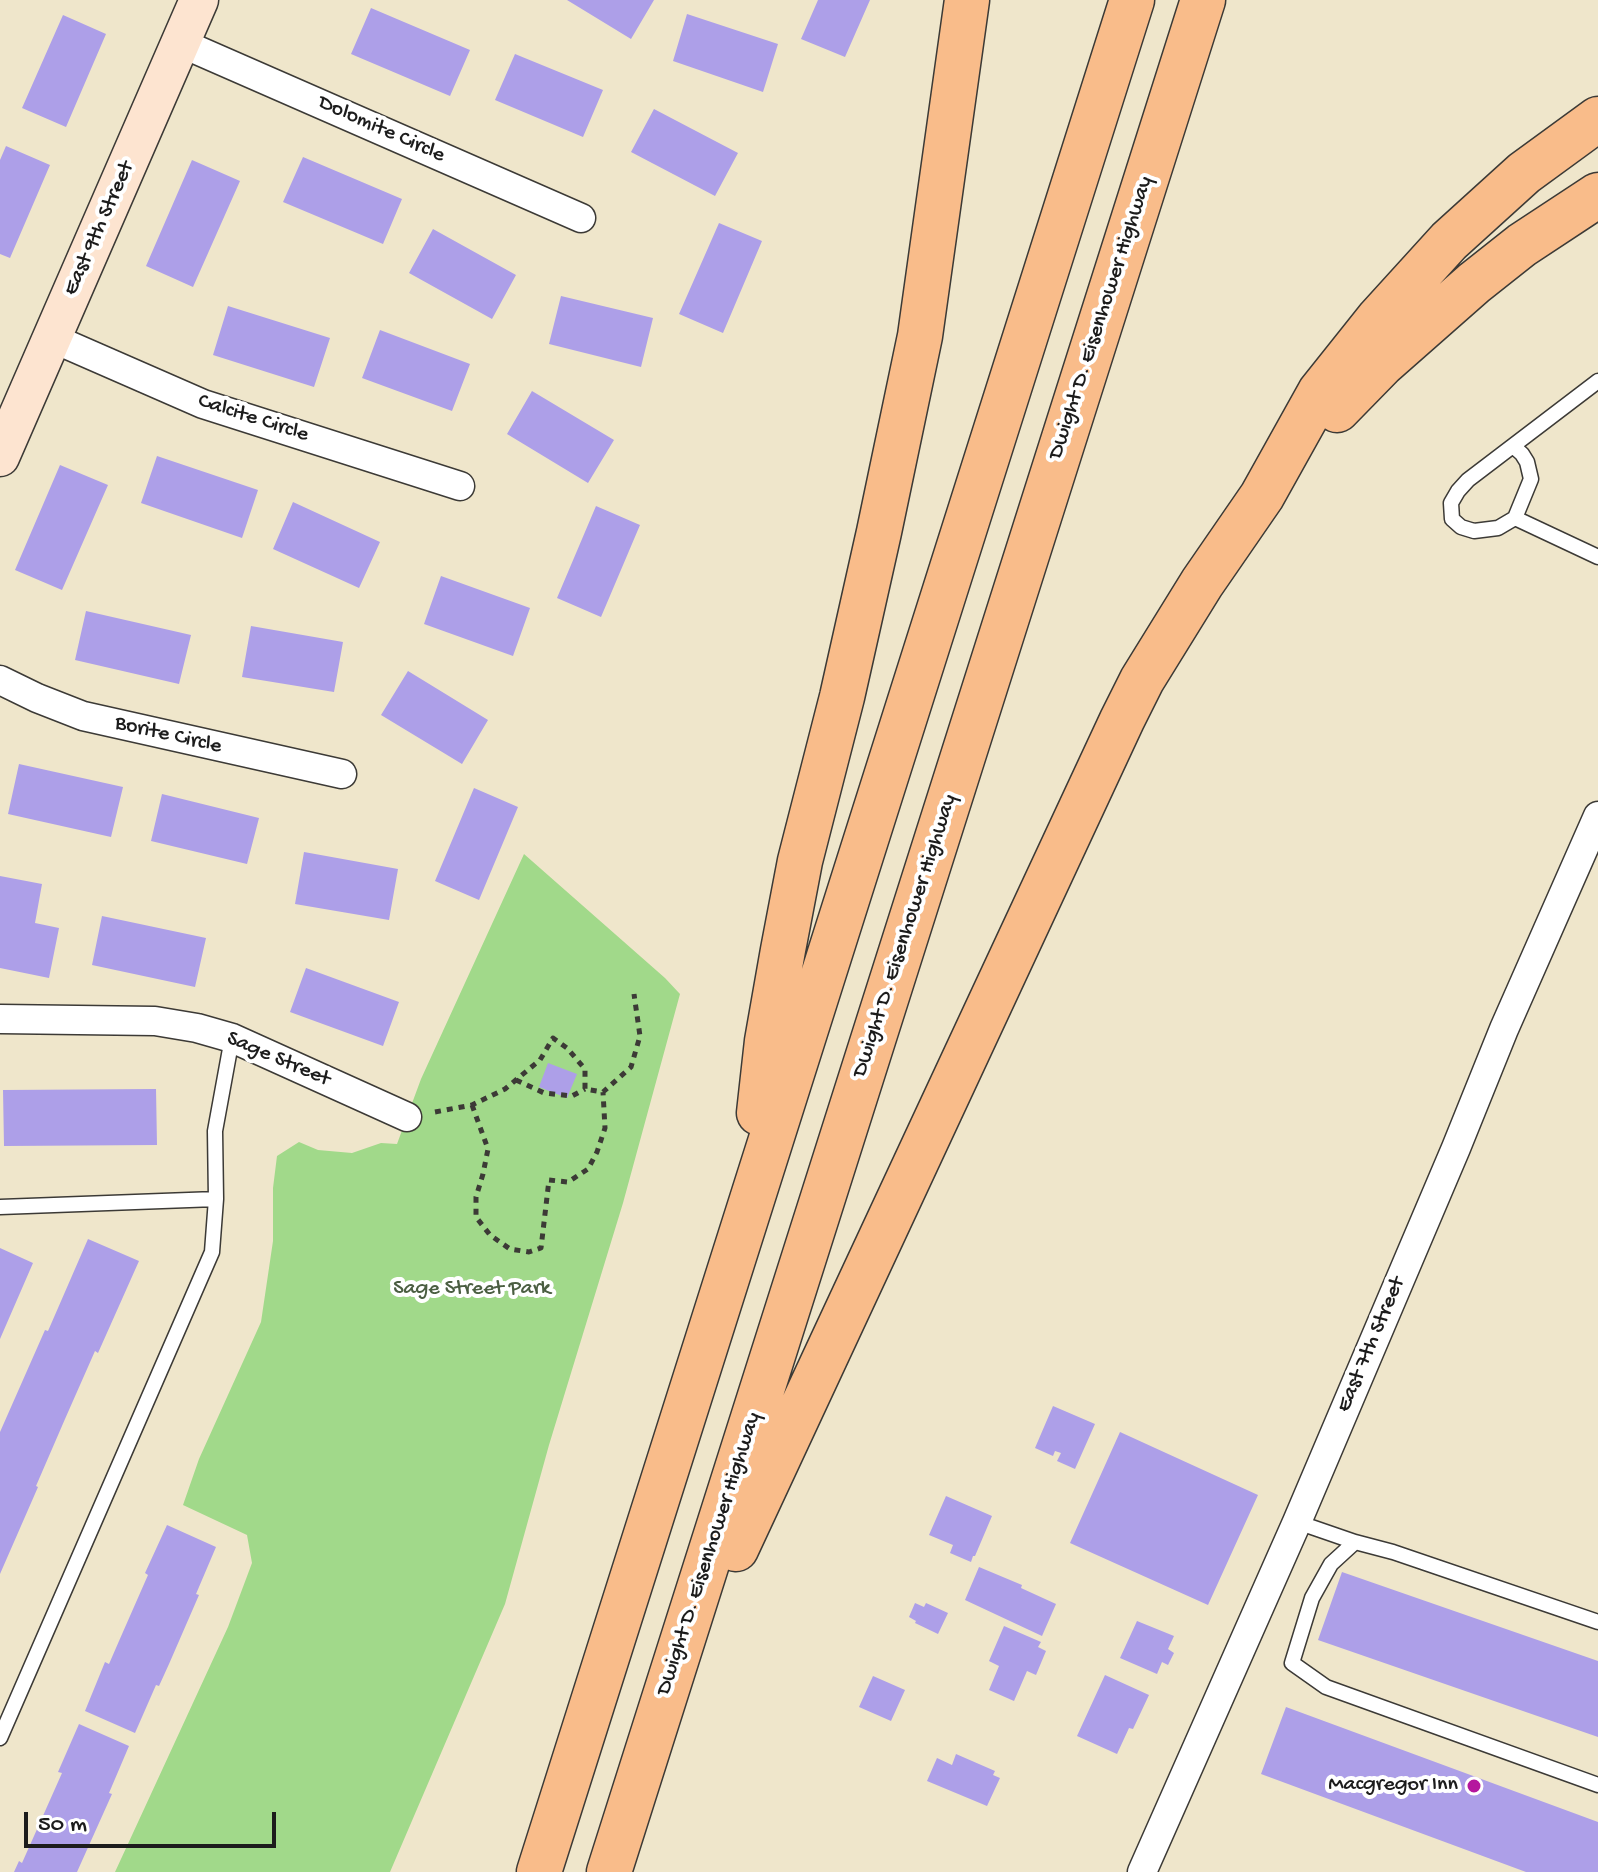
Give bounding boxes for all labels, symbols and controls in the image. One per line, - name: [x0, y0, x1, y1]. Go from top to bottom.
- street label: Dolomite Circle: [313, 90, 449, 170]
- street label: East 9th Street: [59, 158, 141, 300]
- street label: Dwight D. Eisenhower Highway: [1044, 173, 1160, 463]
- street label: Calcite Circle: [194, 389, 312, 449]
- street label: Borite Circle: [112, 711, 224, 761]
- street label: Dwight D. Eisenhower Highway: [848, 791, 964, 1081]
- street label: Sage Street: [222, 1026, 334, 1094]
- street label: East 7th Street: [1332, 1273, 1412, 1417]
- park label: Sage Street Park: [393, 1277, 551, 1303]
- street label: Dwight D. Eisenhower Highway: [652, 1409, 768, 1699]
- place label: Macgregor Inn: [1328, 1773, 1458, 1799]
- marker: Macgregor Inn: [1465, 1777, 1483, 1795]
- scale bar: [28, 1796, 280, 1846]
- text: 50 m: [38, 1811, 87, 1840]

